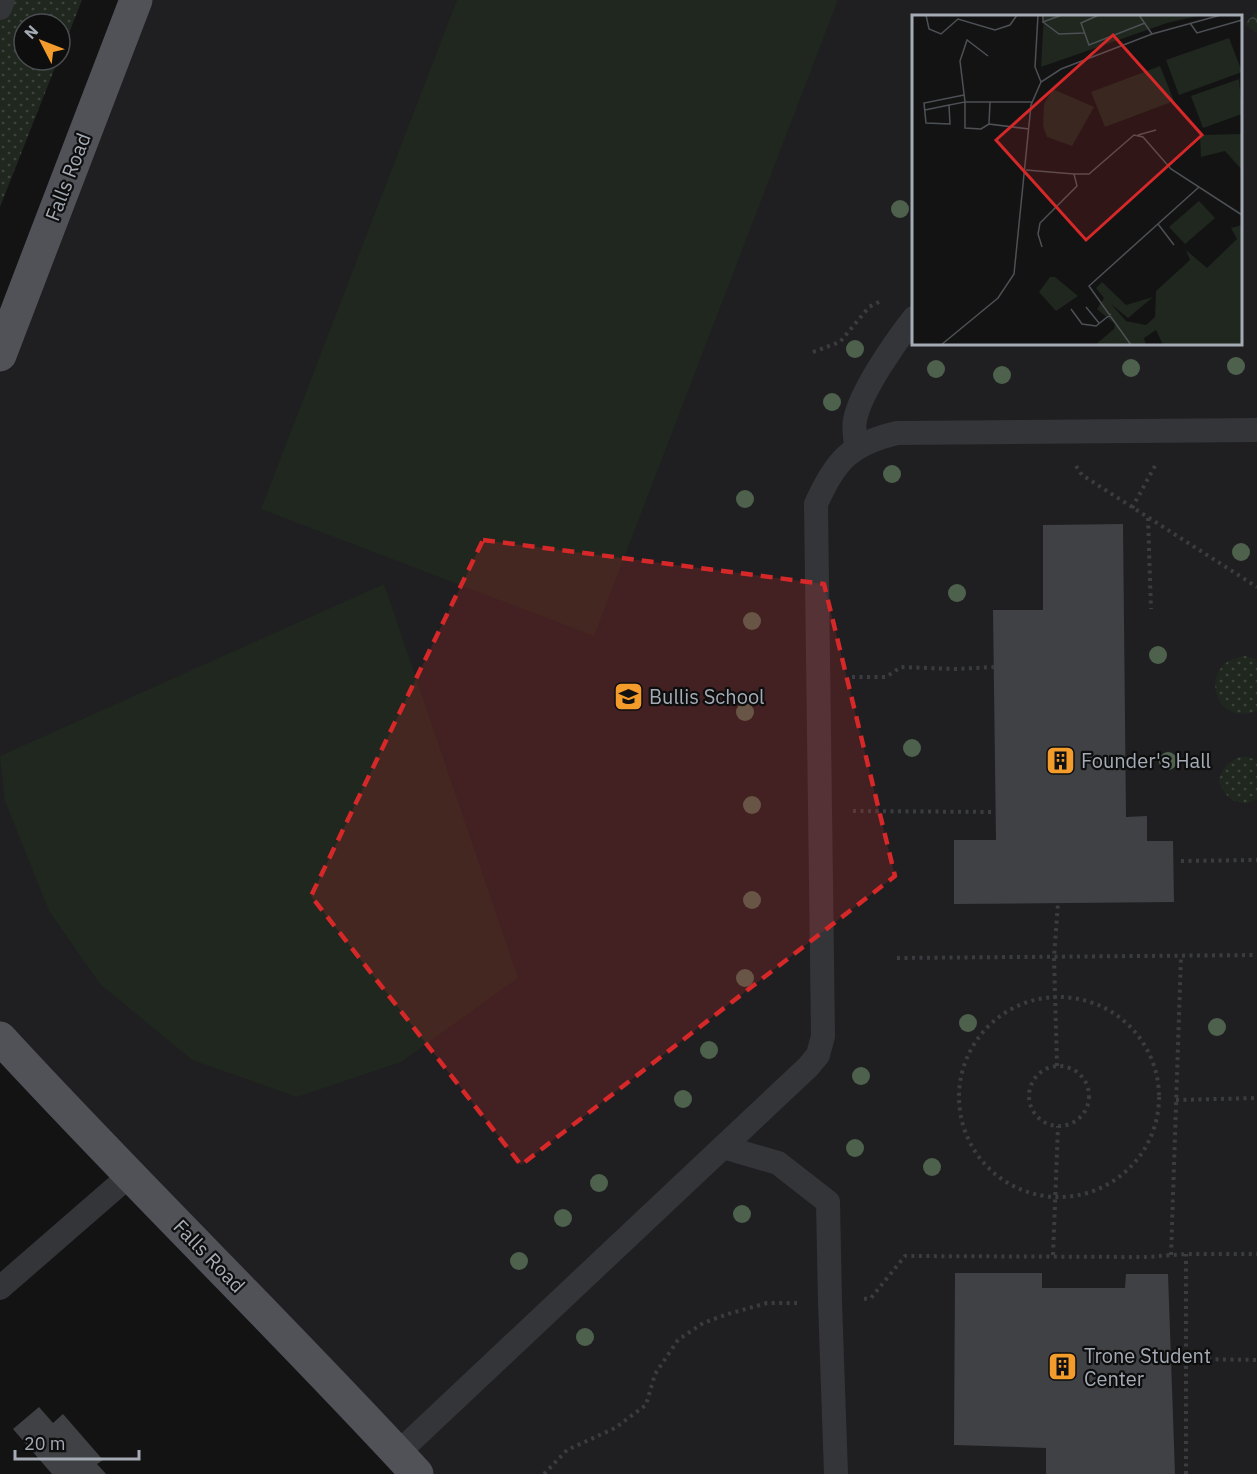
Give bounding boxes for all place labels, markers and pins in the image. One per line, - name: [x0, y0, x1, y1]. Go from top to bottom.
- school or university icon: Bullis School: [612, 681, 644, 713]
- place label: Bullis School: [649, 683, 765, 710]
- building icon: Founder's Hall: [1044, 745, 1076, 777]
- place label: Founder's Hall: [1081, 747, 1211, 774]
- place label: Trone Student Center: [1084, 1342, 1211, 1392]
- building icon: Trone Student Center: [1047, 1351, 1079, 1383]

